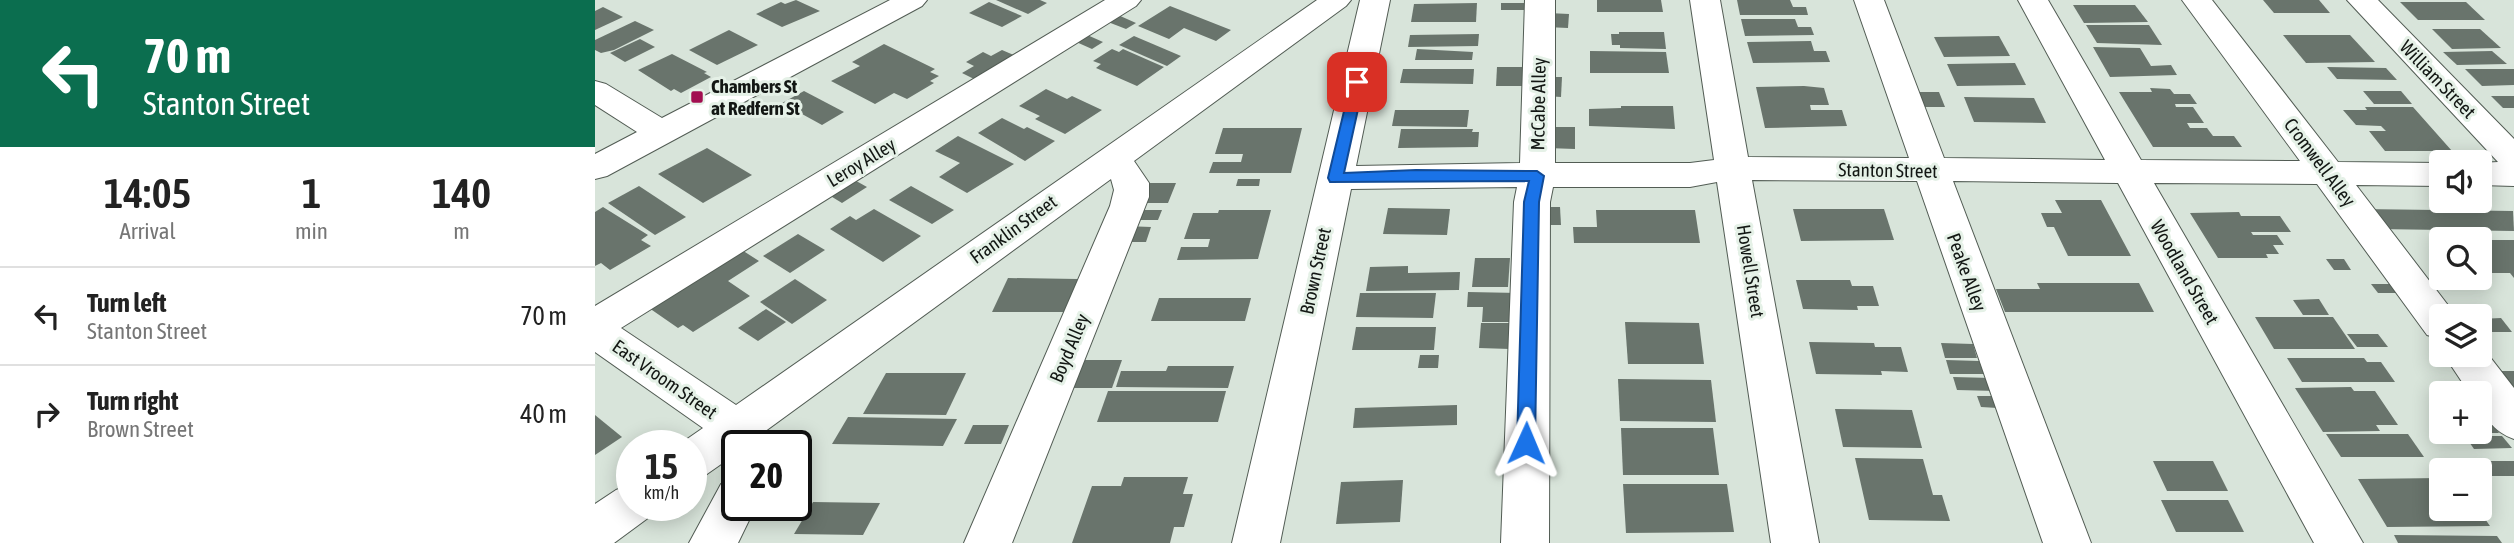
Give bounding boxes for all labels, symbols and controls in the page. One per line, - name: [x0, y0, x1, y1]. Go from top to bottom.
- text: 70 m: [143, 27, 231, 83]
- icon: left: [28, 28, 119, 119]
- street label: William Street: [2396, 36, 2480, 122]
- pin: [1327, 52, 1387, 112]
- street label: McCabe Alley: [1526, 57, 1550, 151]
- icon: arrive: [1338, 63, 1376, 101]
- place label: Chambers St at Redfern St: [711, 75, 800, 119]
- text: Stanton Street: [143, 85, 310, 122]
- marker: Chambers St at Redfern St: [689, 89, 705, 105]
- street label: Cromwell Alley: [2280, 114, 2360, 211]
- street label: Leroy Alley: [823, 133, 899, 191]
- map controls: [2429, 150, 2492, 521]
- button: sound: [2429, 150, 2492, 213]
- street label: Stanton Street: [1838, 158, 1938, 182]
- text: 14:05: [104, 169, 191, 217]
- text: 1: [302, 169, 321, 217]
- text: 140: [432, 169, 491, 217]
- street label: Franklin Street: [965, 190, 1061, 268]
- street label: Woodland Street: [2146, 216, 2224, 328]
- text: Arrival: [119, 218, 176, 244]
- text: min: [295, 218, 328, 244]
- text: m: [453, 218, 470, 244]
- street label: Howell Street: [1733, 223, 1769, 319]
- street label: Brown Street: [1295, 226, 1335, 316]
- button: search: [2429, 227, 2492, 290]
- street label: Peake Alley: [1943, 230, 1991, 314]
- text: Turn left: [87, 288, 167, 318]
- icon: left: [28, 297, 66, 335]
- text: 70 m: [520, 301, 567, 331]
- button: layers: [2429, 304, 2492, 367]
- street label: Boyd Alley: [1045, 310, 1093, 386]
- text: Stanton Street: [87, 318, 207, 344]
- street label: East Vroom Street: [609, 335, 721, 423]
- button: +: [2429, 381, 2492, 444]
- text: Turn right: [87, 386, 178, 416]
- icon: right: [28, 395, 66, 433]
- text: 40 m: [520, 399, 567, 429]
- position arrow: [1489, 406, 1563, 480]
- text: Brown Street: [87, 416, 194, 442]
- speed limit sign: 20: [721, 430, 812, 521]
- text: 15: [645, 446, 678, 486]
- button: −: [2429, 458, 2492, 521]
- text: km/h: [644, 482, 679, 503]

